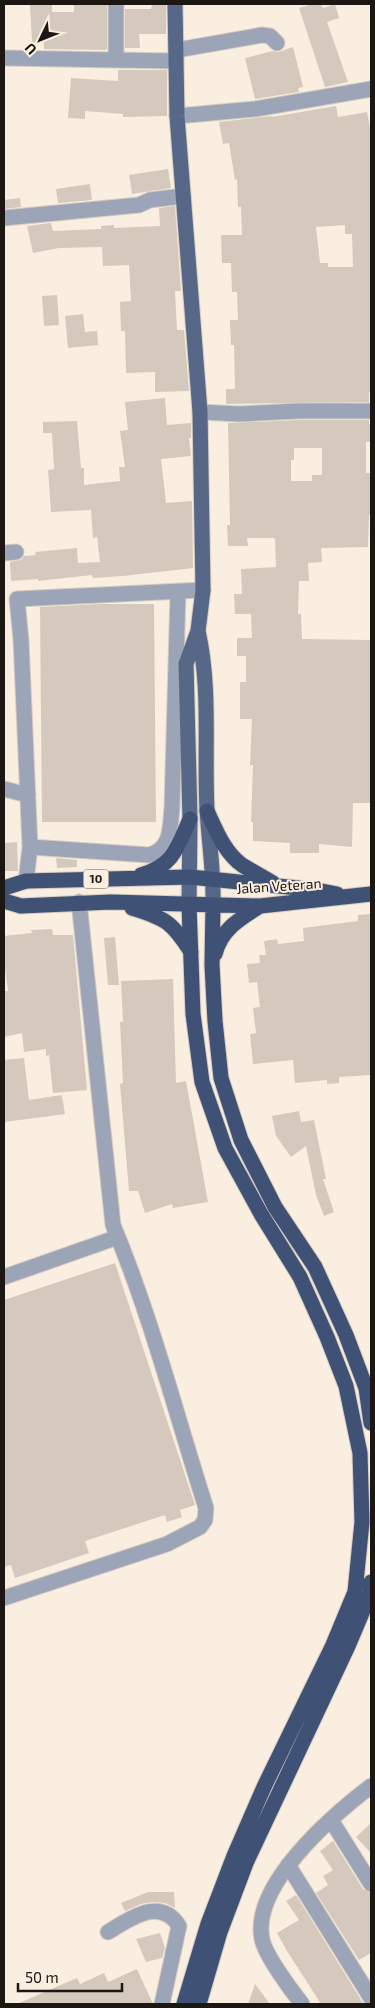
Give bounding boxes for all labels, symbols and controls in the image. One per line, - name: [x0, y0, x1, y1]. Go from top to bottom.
- north arrow: [15, 15, 65, 65]
- text: U: [21, 40, 40, 59]
- road number: 10: [84, 870, 108, 889]
- street label: Jalan Veteran: [236, 874, 322, 897]
- scale bar: [18, 1960, 121, 1992]
- text: 50 m: [25, 1968, 59, 1986]

